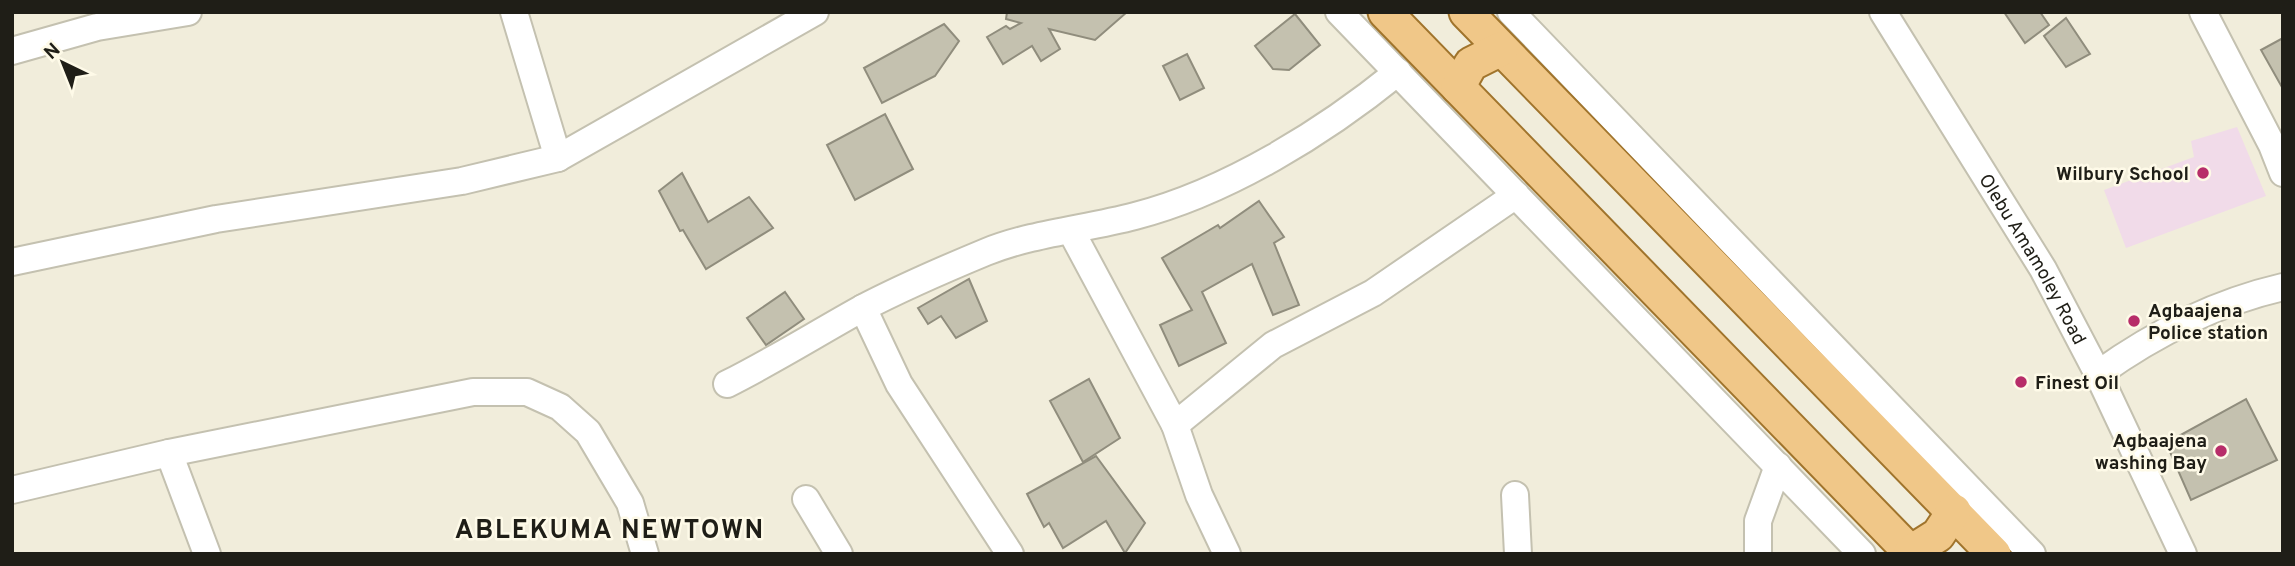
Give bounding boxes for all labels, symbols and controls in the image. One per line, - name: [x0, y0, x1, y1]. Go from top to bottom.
- north arrow: [28, 28, 98, 98]
- text: N: [40, 39, 66, 65]
- place label: Wilbury School: [2056, 163, 2189, 187]
- marker: Wilbury School: [2195, 165, 2211, 181]
- street label: Olebu Amamoley Road: [1973, 170, 2090, 349]
- place label: Agbaajena Police station: [2148, 300, 2268, 346]
- marker: Agbaajena Police station: [2126, 313, 2142, 329]
- place label: Finest Oil: [2035, 372, 2119, 396]
- marker: Finest Oil: [2013, 374, 2029, 390]
- place label: Agbaajena washing Bay: [2095, 430, 2207, 476]
- marker: Agbaajena washing Bay: [2213, 443, 2229, 459]
- district label: ABLEKUMA NEWTOWN: [455, 515, 765, 548]

